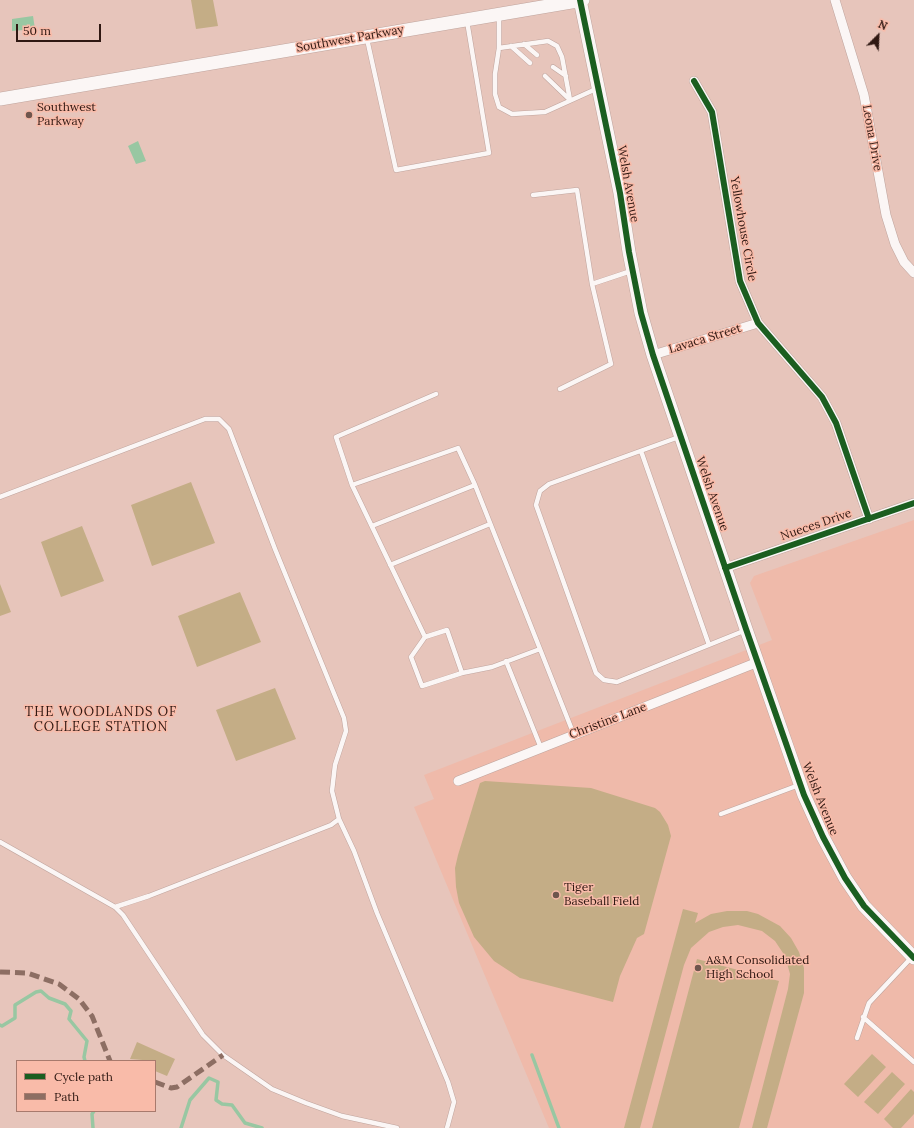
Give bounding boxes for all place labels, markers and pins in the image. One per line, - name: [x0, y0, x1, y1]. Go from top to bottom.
- place label: Southwest Parkway: [37, 101, 96, 129]
- marker: Southwest Parkway: [24, 110, 34, 120]
- place label: Tiger Baseball Field: [564, 881, 639, 909]
- marker: Tiger Baseball Field: [551, 890, 561, 900]
- place label: A&M Consolidated High School: [706, 954, 809, 982]
- marker: A&M Consolidated High School: [693, 963, 703, 973]

